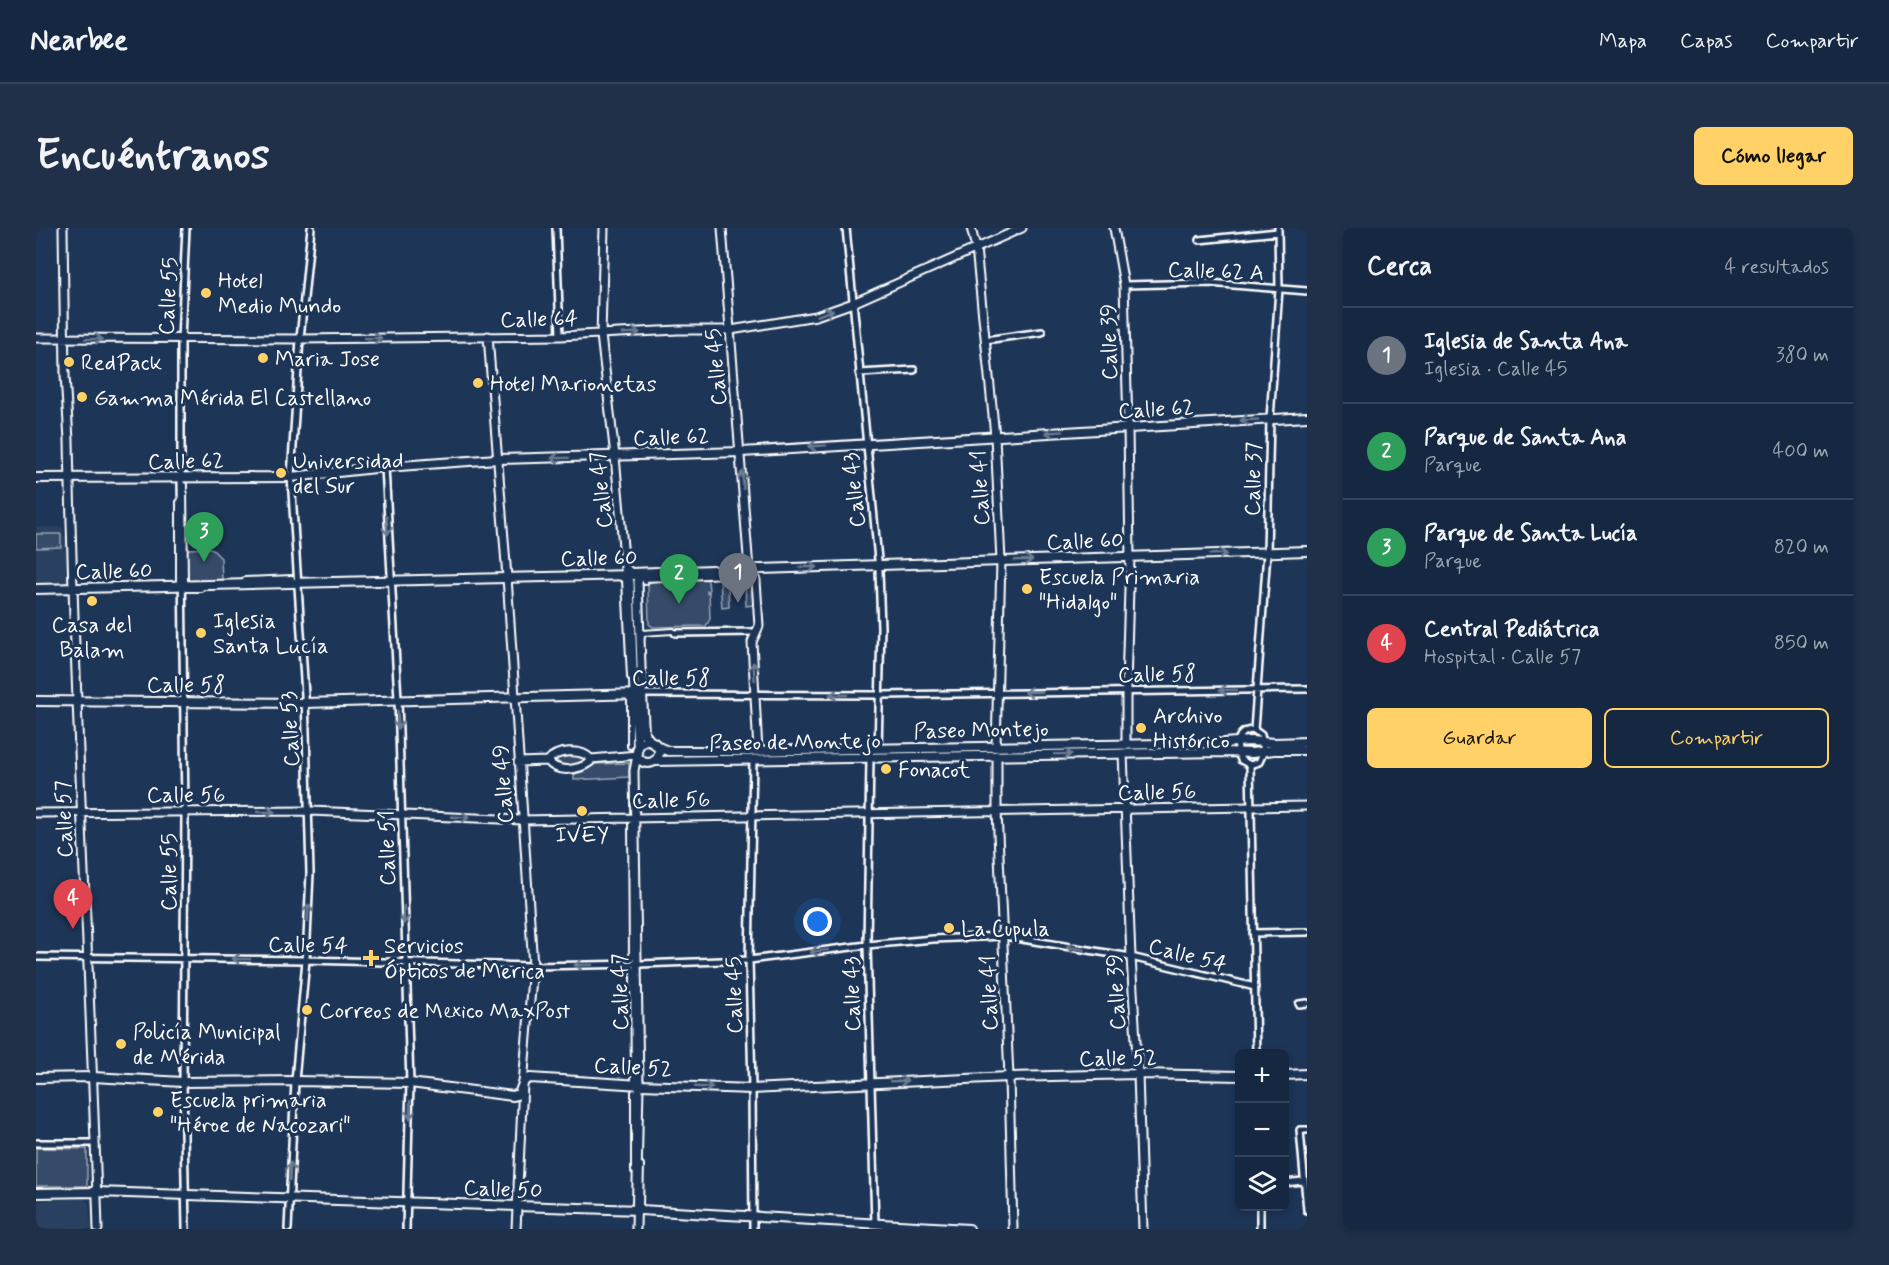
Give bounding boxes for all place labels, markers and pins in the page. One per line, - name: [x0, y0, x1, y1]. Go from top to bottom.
- place label: Hotel Medio Mundo: [218, 268, 341, 321]
- marker: Hotel Medio Mundo: [199, 286, 213, 300]
- place label: Maria Jose: [275, 346, 380, 374]
- place label: RedPack: [81, 350, 162, 378]
- marker: Maria Jose: [256, 351, 270, 365]
- marker: RedPack: [62, 355, 76, 369]
- place label: Hotel Marionetas: [490, 371, 657, 399]
- marker: Hotel Marionetas: [471, 376, 485, 390]
- place label: Gamma Mérida El Castellano: [94, 385, 371, 413]
- marker: Gamma Mérida El Castellano: [75, 390, 89, 404]
- place label: Universidad del Sur: [293, 448, 403, 501]
- marker: Universidad del Sur: [274, 466, 288, 480]
- pin: 3: [184, 512, 224, 562]
- pin: 2: [660, 554, 698, 604]
- pin: 1: [718, 554, 758, 603]
- place label: Escuela Primaria "Hidalgo": [1039, 564, 1200, 618]
- marker: Escuela Primaria "Hidalgo": [1020, 582, 1034, 596]
- marker: Casa del Balam: [85, 594, 99, 608]
- place label: Iglesia Santa Lucía: [213, 608, 328, 661]
- place label: Casa del Balam: [52, 612, 132, 665]
- marker: Iglesia Santa Lucía: [194, 626, 208, 640]
- place label: Archivo Histórico: [1153, 703, 1230, 756]
- marker: Archivo Histórico: [1134, 721, 1148, 735]
- place label: Fonacot: [898, 757, 970, 785]
- marker: Fonacot: [879, 762, 893, 776]
- marker: IVEY: [575, 804, 589, 818]
- place label: IVEY: [555, 822, 609, 850]
- pin: 4: [54, 880, 93, 929]
- place label: La Cupula: [961, 916, 1050, 944]
- marker: La Cupula: [942, 921, 956, 935]
- place label: Servicios Ópticos de Merica: [384, 933, 545, 986]
- marker: Servicios Ópticos de Merica: [362, 949, 380, 967]
- place label: Correos de Mexico MaxPost: [319, 998, 570, 1026]
- marker: Correos de Mexico MaxPost: [300, 1003, 314, 1017]
- place label: Policía Municipal de Mérida: [133, 1019, 281, 1072]
- marker: Policía Municipal de Mérida: [114, 1037, 128, 1051]
- place label: Escuela primaria "Héroe de Nacozari": [170, 1087, 351, 1140]
- marker: Escuela primaria "Héroe de Nacozari": [151, 1105, 165, 1119]

